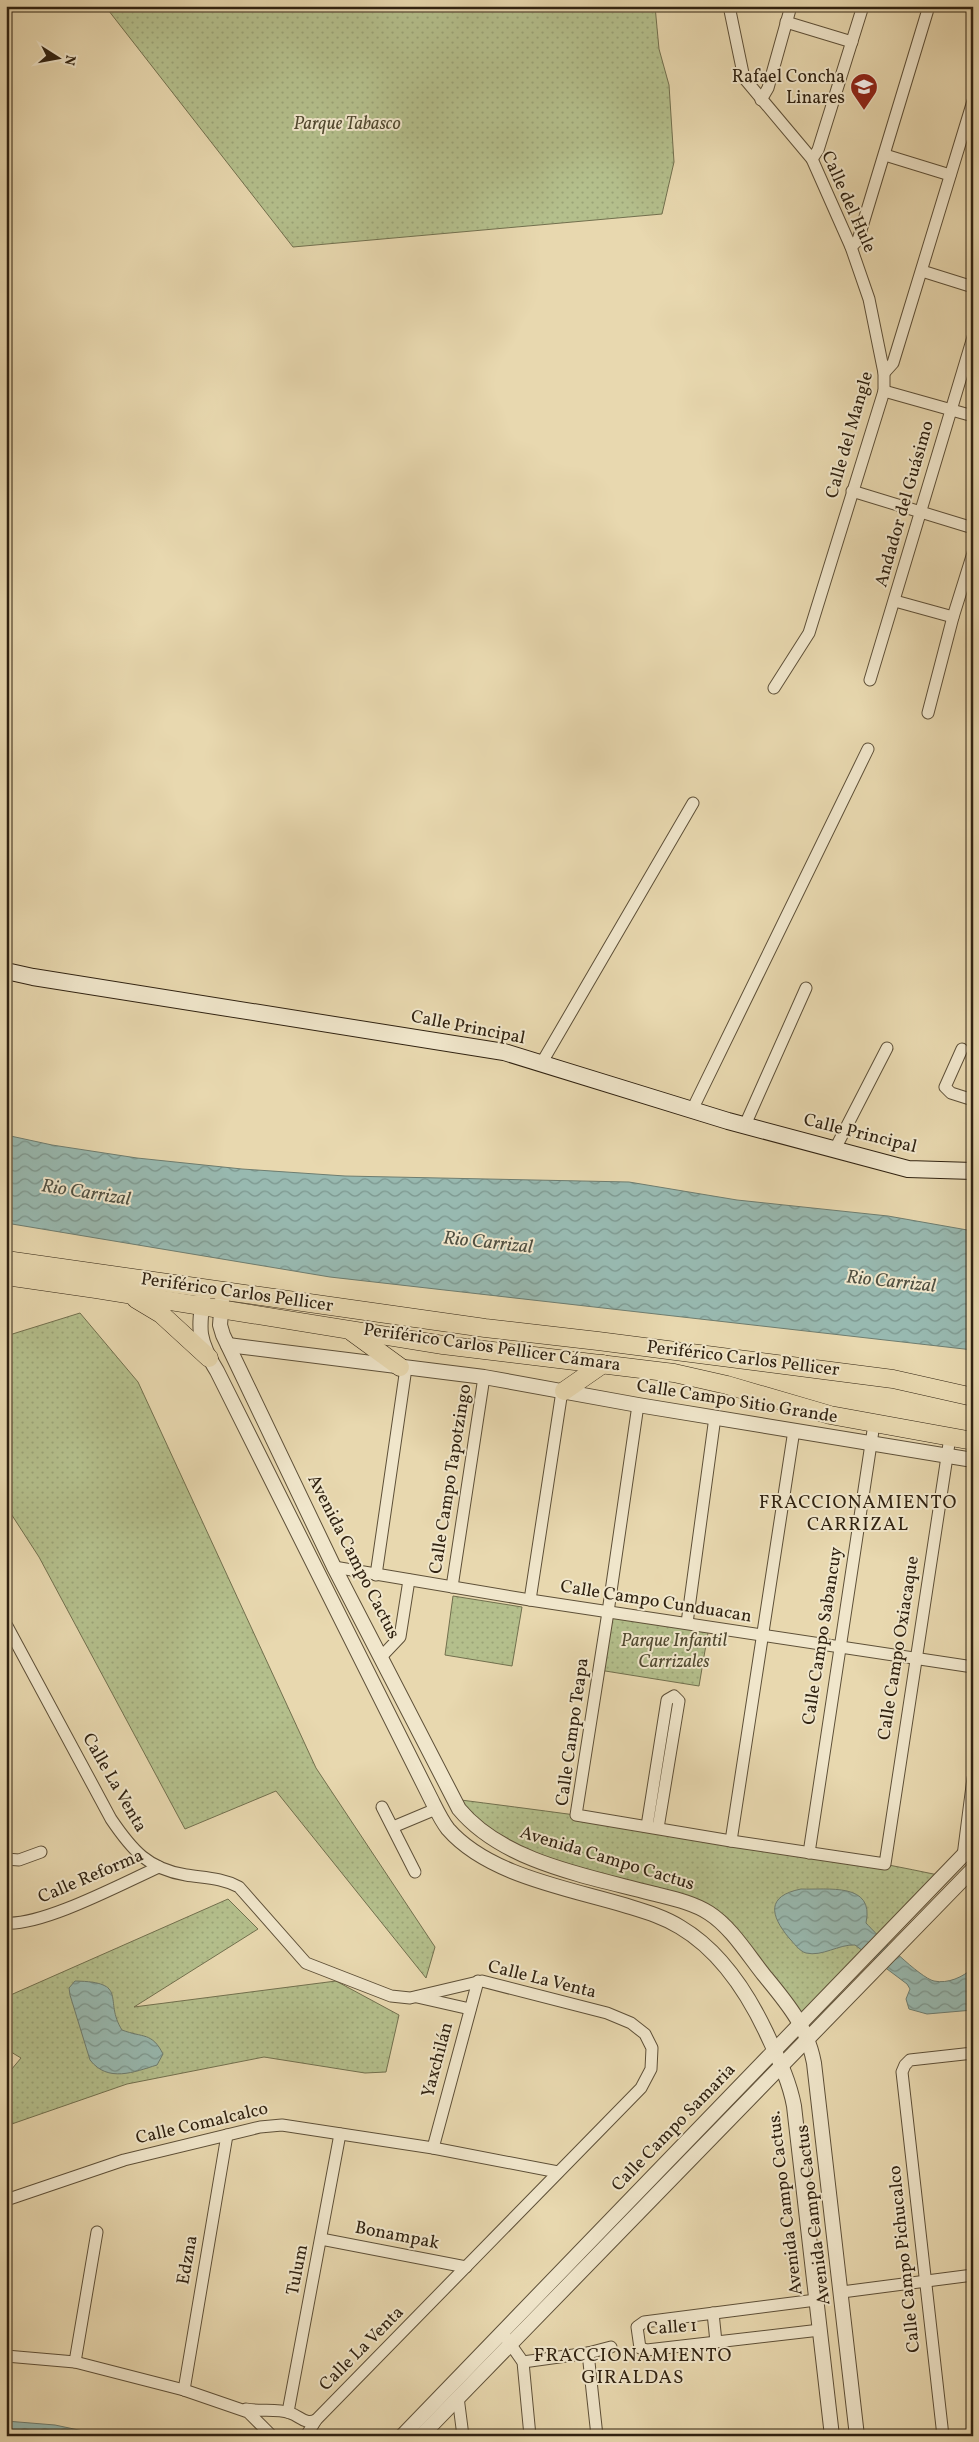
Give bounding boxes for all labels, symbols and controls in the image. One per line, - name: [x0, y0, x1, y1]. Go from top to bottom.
- north arrow: [32, 32, 82, 82]
- text: N: [59, 53, 80, 67]
- place label: Rafael Concha Linares: [732, 65, 845, 111]
- school or university icon: Rafael Concha Linares: [849, 72, 879, 111]
- park label: Parque Tabasco: [293, 112, 401, 137]
- street label: Calle del Hule: [814, 147, 882, 257]
- street label: Calle del Mangle: [820, 369, 880, 501]
- street label: Andador del Guásimo: [869, 418, 941, 590]
- street label: Calle Principal: [409, 1005, 527, 1051]
- street label: Calle Principal: [801, 1108, 919, 1160]
- water label: Rio Carrizal: [40, 1173, 133, 1213]
- water label: Rio Carrizal: [442, 1225, 534, 1261]
- water label: Rio Carrizal: [845, 1264, 937, 1300]
- street label: Periférico Carlos Pellicer: [139, 1267, 335, 1319]
- street label: Periférico Carlos Pellicer Cámara: [362, 1318, 622, 1378]
- street label: Periférico Carlos Pellicer: [645, 1335, 841, 1383]
- street label: Calle Campo Sitio Grande: [635, 1374, 839, 1430]
- street label: Calle Campo Tapotzingo: [424, 1382, 478, 1576]
- street label: Avenida Campo Cactus: [301, 1471, 405, 1643]
- district label: FRACCIONAMIENTO CARRIZAL: [759, 1490, 957, 1538]
- street label: Calle Campo Sabancuy: [797, 1545, 849, 1727]
- street label: Calle Campo Oxiacaque: [872, 1554, 926, 1742]
- street label: Calle Campo Cunduacan: [559, 1575, 754, 1630]
- park label: Parque Infantil Carrizales: [621, 1629, 728, 1675]
- street label: Calle Campo Teapa: [550, 1656, 596, 1808]
- street label: Calle La Venta: [75, 1729, 153, 1837]
- street label: Avenida Campo Cactus: [517, 1821, 697, 1897]
- street label: Calle Reforma: [34, 1844, 148, 1910]
- street label: Calle La Venta: [485, 1954, 599, 2006]
- street label: Yaxchilán: [416, 2019, 460, 2100]
- street label: Calle Campo Samaria: [606, 2058, 742, 2198]
- street label: Calle Comalcalco: [133, 2097, 271, 2151]
- street label: Avenida Campo Cactus.: [762, 2109, 810, 2297]
- street label: Avenida Campo Cactus: [791, 2123, 837, 2307]
- street label: Calle Campo Pichucalco: [883, 2164, 927, 2354]
- street label: Bonampak: [353, 2216, 442, 2256]
- street label: Edzna: [171, 2233, 205, 2287]
- street label: Tulum: [281, 2242, 315, 2298]
- street label: Calle La Venta: [314, 2301, 410, 2397]
- street label: Calle 1: [646, 2314, 698, 2342]
- district label: FRACCIONAMIENTO GIRALDAS: [534, 2343, 732, 2391]

